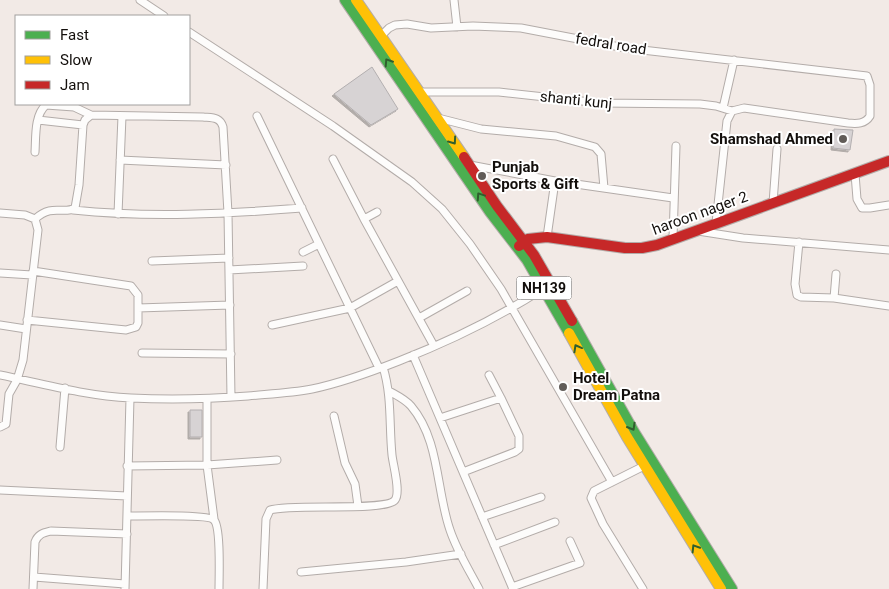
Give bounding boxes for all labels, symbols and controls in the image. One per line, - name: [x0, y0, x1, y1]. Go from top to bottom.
- legend: [15, 15, 190, 105]
- text: Fast: [60, 26, 89, 44]
- street label: fedral road: [574, 29, 648, 59]
- text: Slow: [60, 51, 92, 69]
- one-way arrow: [385, 59, 394, 68]
- text: Jam: [60, 76, 90, 94]
- street label: shanti kunj: [539, 87, 613, 113]
- place label: Shamshad Ahmed: [710, 130, 833, 148]
- marker: Shamshad Ahmed: [837, 133, 849, 145]
- one-way arrow: [447, 135, 456, 145]
- place label: Punjab Sports & Gift: [492, 158, 579, 193]
- marker: Punjab Sports & Gift: [476, 170, 488, 182]
- street label: haroon nager 2: [650, 187, 750, 239]
- one-way arrow: [477, 193, 486, 202]
- road number: NH139: [516, 276, 572, 300]
- one-way arrow: [573, 344, 583, 353]
- place label: Hotel Dream Patna: [573, 369, 660, 404]
- marker: Hotel Dream Patna: [557, 381, 569, 393]
- one-way arrow: [625, 421, 635, 430]
- one-way arrow: [692, 544, 702, 553]

